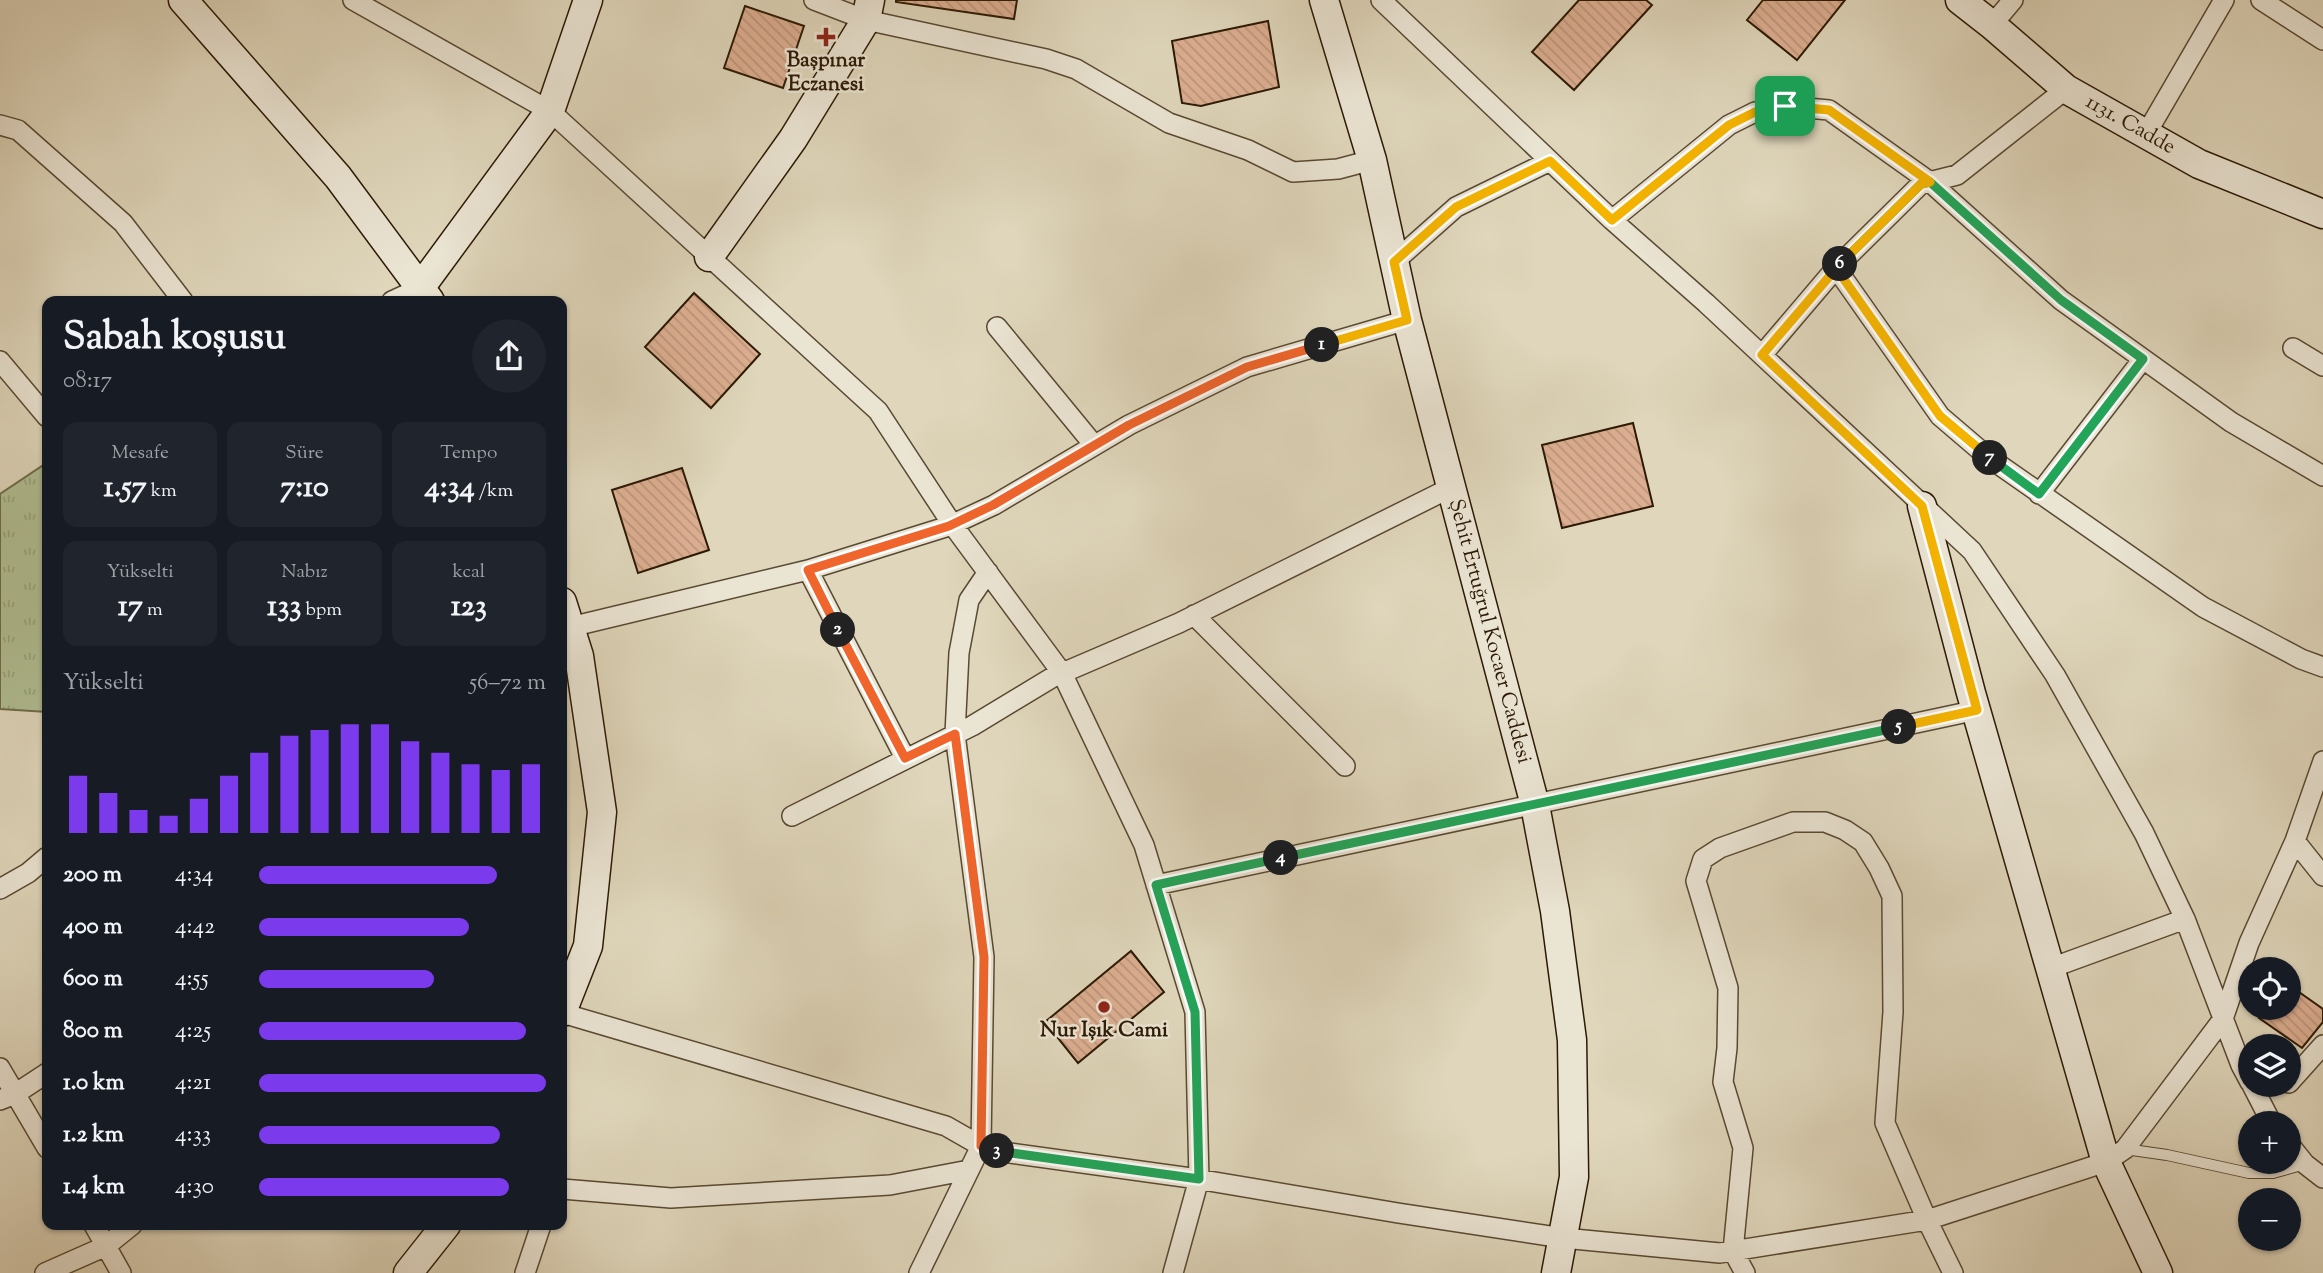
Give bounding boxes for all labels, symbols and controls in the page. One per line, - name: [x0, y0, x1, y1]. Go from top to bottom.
- marker: Başpınar Eczanesi: [818, 29, 834, 45]
- place label: Başpınar Eczanesi: [787, 46, 865, 100]
- pin: [1755, 76, 1815, 136]
- icon: arrive: [1766, 87, 1804, 125]
- street label: 1131. Cadde: [2080, 88, 2180, 162]
- pin: 6: [1822, 246, 1857, 282]
- text: 6: [1835, 250, 1844, 277]
- text: Sabah koşusu: [63, 312, 286, 366]
- button: share: [472, 319, 546, 393]
- pin: 1: [1304, 328, 1340, 362]
- text: 1: [1318, 331, 1325, 358]
- text: 08:17: [63, 365, 112, 398]
- text: Mesafe: [112, 440, 169, 467]
- text: Süre: [285, 440, 324, 467]
- text: Tempo: [440, 440, 497, 467]
- pin: 7: [1972, 440, 2008, 476]
- text: 7: [1985, 444, 1994, 471]
- text: 1.57: [104, 467, 147, 510]
- text: 7:10: [280, 467, 329, 510]
- text: 4:34: [425, 467, 475, 510]
- text: km: [147, 478, 177, 505]
- text: /km: [475, 478, 513, 505]
- street label: Şehit Ertuğrul Kocaer Caddesi: [1440, 496, 1539, 767]
- text: Yükselti: [107, 559, 174, 586]
- text: Nabız: [281, 559, 328, 586]
- text: kcal: [452, 559, 485, 586]
- text: 17: [118, 586, 143, 629]
- text: 133: [267, 586, 301, 629]
- text: 123: [451, 586, 487, 629]
- text: m: [143, 597, 163, 624]
- text: bpm: [301, 597, 342, 624]
- pin: 2: [820, 612, 856, 648]
- text: 2: [833, 616, 842, 643]
- text: Yükselti: [63, 667, 144, 700]
- text: 56–72 m: [469, 667, 546, 700]
- pin: 5: [1882, 710, 1916, 744]
- text: 5: [1895, 713, 1902, 740]
- pin: 4: [1264, 840, 1298, 876]
- text: 4: [1276, 844, 1285, 871]
- text: 200 m: [63, 859, 122, 892]
- text: 4:34: [175, 859, 213, 892]
- text: 400 m: [63, 911, 123, 944]
- text: 4:42: [175, 911, 215, 944]
- map controls: [2238, 957, 2301, 1251]
- button: locate: [2238, 957, 2301, 1020]
- text: 600 m: [63, 963, 123, 996]
- text: 4:55: [175, 963, 209, 996]
- marker: Nur Işık Cami: [1096, 999, 1112, 1015]
- text: 800 m: [63, 1015, 123, 1048]
- text: 4:25: [175, 1015, 211, 1048]
- place label: Nur Işık Cami: [1040, 1016, 1168, 1046]
- button: layers: [2238, 1034, 2301, 1097]
- text: 1.0 km: [63, 1067, 125, 1100]
- text: 4:21: [175, 1067, 211, 1100]
- button: +: [2238, 1111, 2301, 1174]
- text: 1.2 km: [63, 1119, 124, 1152]
- text: 4:33: [175, 1119, 211, 1152]
- pin: 3: [979, 1134, 1014, 1168]
- text: 3: [993, 1137, 1000, 1164]
- text: 1.4 km: [63, 1171, 125, 1204]
- text: 4:30: [175, 1171, 214, 1204]
- button: −: [2238, 1188, 2301, 1251]

